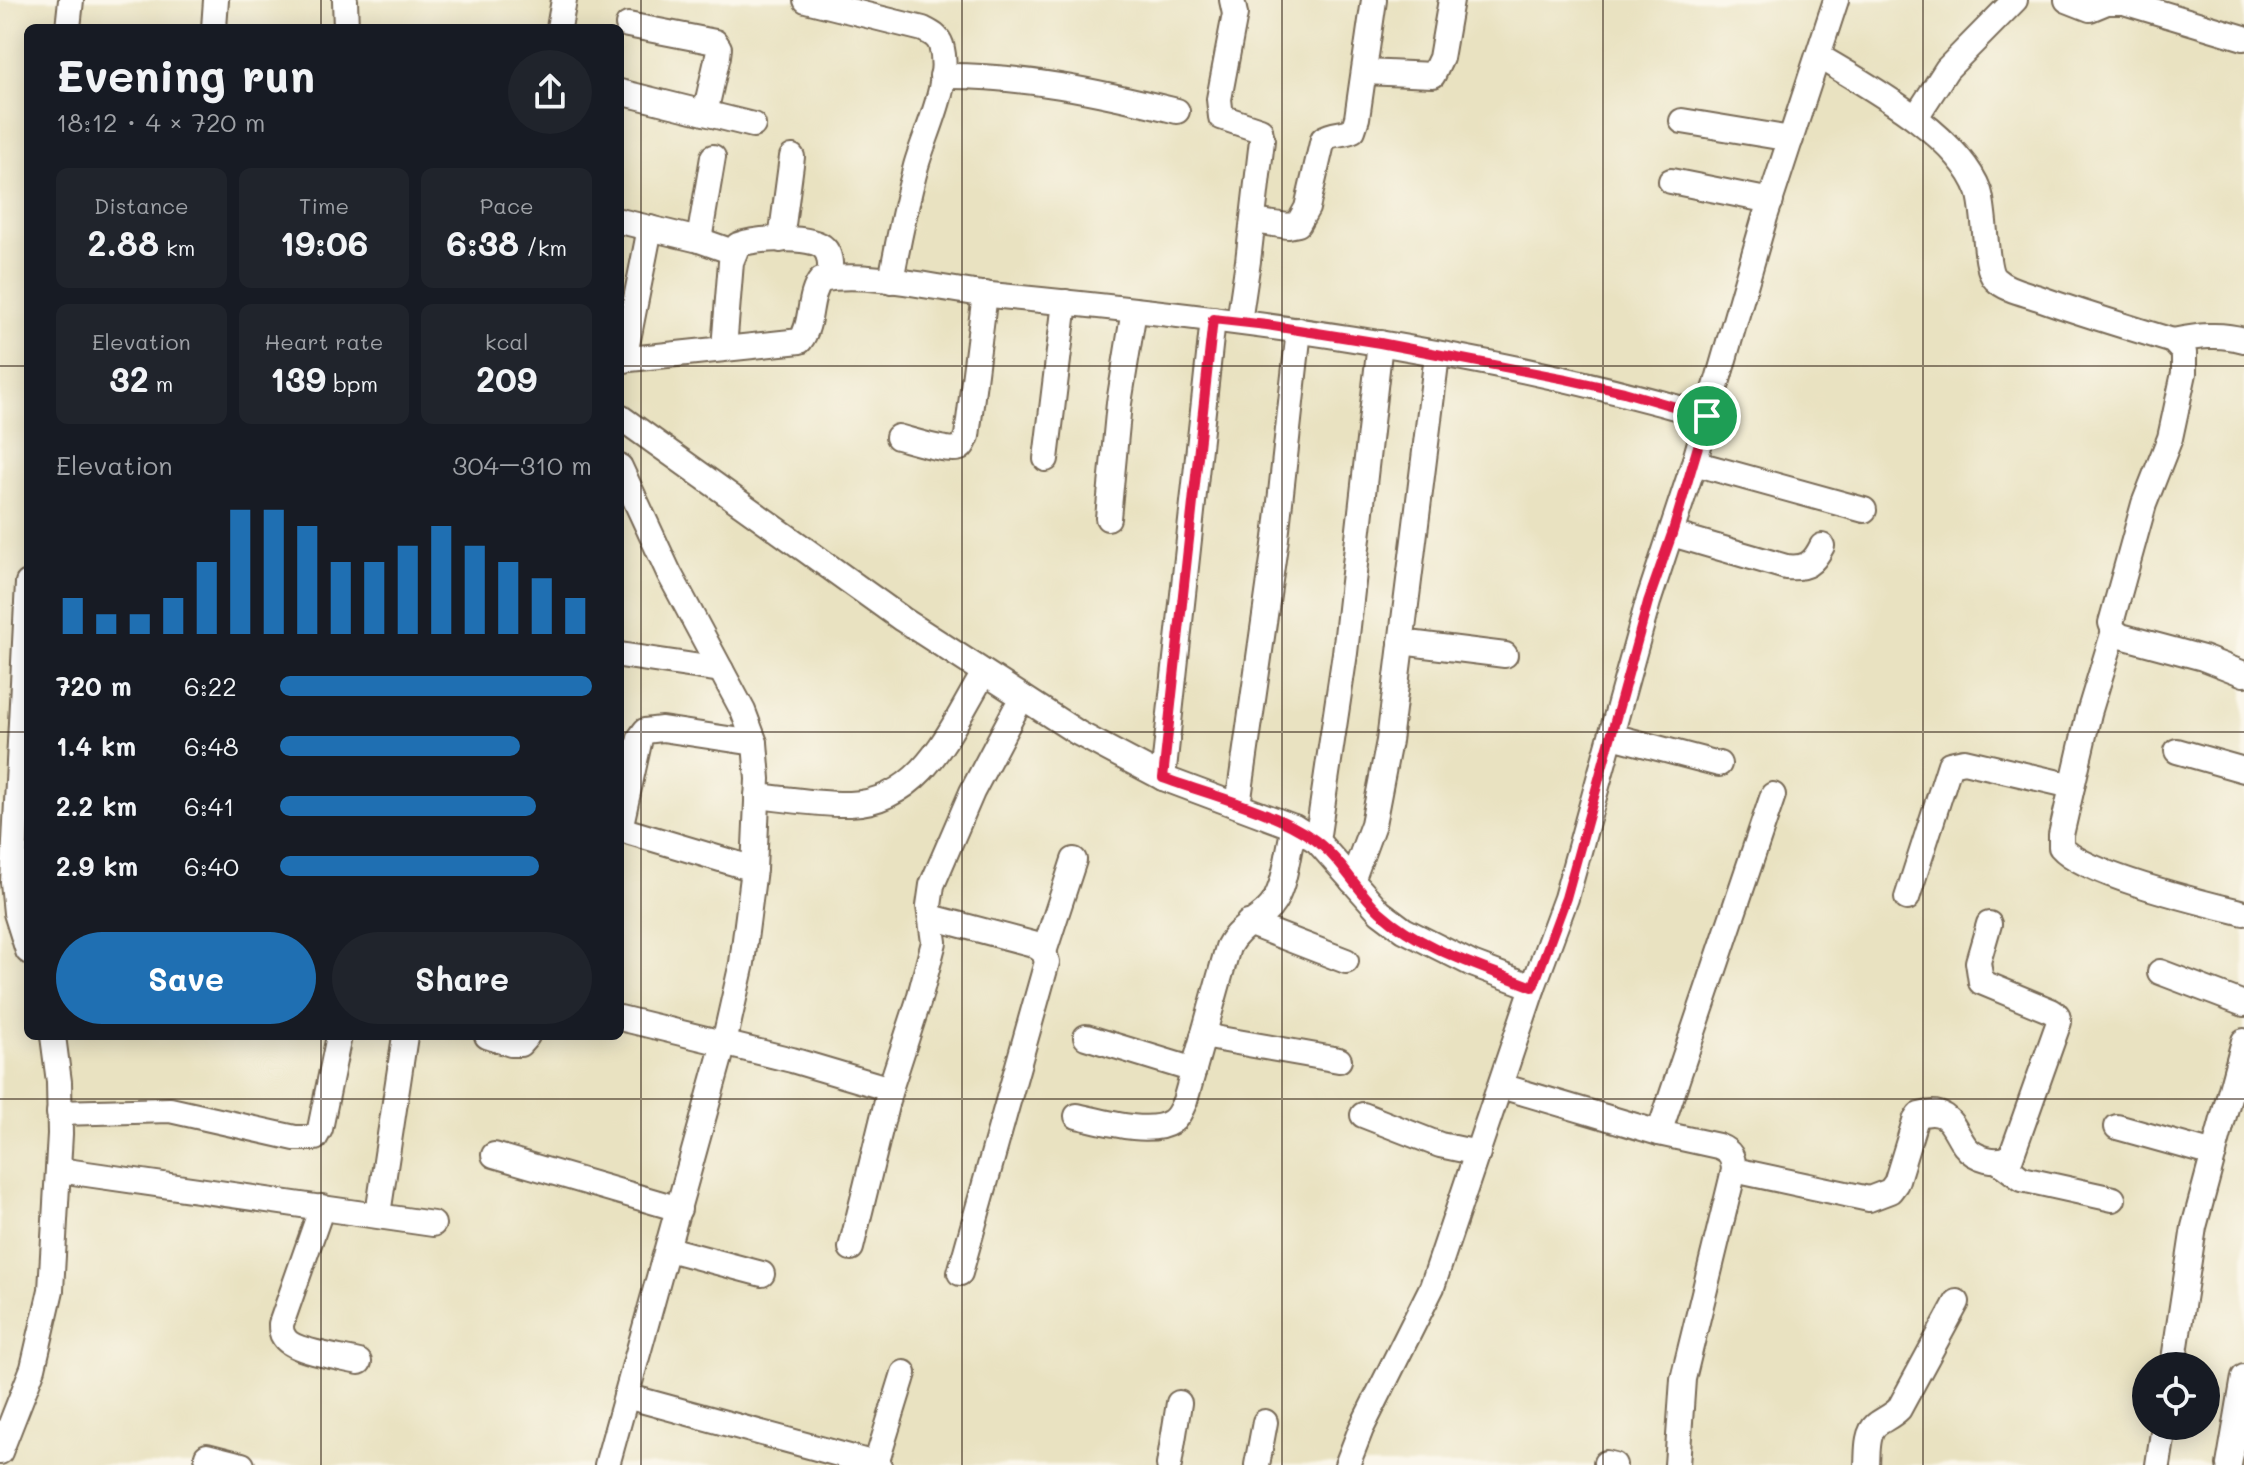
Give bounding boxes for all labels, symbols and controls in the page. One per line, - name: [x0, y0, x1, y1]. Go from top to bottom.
- text: Evening run: [56, 46, 315, 103]
- button: share: [508, 50, 592, 134]
- text: 18:12 · 4 × 720 m: [56, 105, 265, 139]
- text: Distance: [94, 191, 189, 220]
- text: Time: [299, 191, 349, 220]
- text: Pace: [480, 191, 534, 220]
- text: 2.88: [87, 220, 159, 265]
- text: 19:06: [280, 220, 368, 265]
- text: 6:38: [446, 220, 519, 265]
- text: km: [159, 233, 195, 262]
- text: /km: [519, 233, 567, 262]
- text: Elevation: [92, 327, 191, 356]
- text: Heart rate: [265, 327, 383, 356]
- text: kcal: [485, 327, 529, 356]
- text: 32: [109, 356, 149, 401]
- text: 139: [270, 356, 326, 401]
- text: 209: [476, 356, 537, 401]
- text: m: [149, 369, 173, 398]
- text: bpm: [326, 369, 378, 398]
- pin: [1673, 382, 1741, 450]
- icon: arrive: [1685, 394, 1729, 438]
- text: Elevation: [56, 448, 173, 482]
- text: 304–310 m: [452, 448, 592, 482]
- text: 720 m: [56, 669, 132, 703]
- text: 6:22: [184, 669, 237, 703]
- text: 1.4 km: [56, 729, 136, 763]
- text: 6:48: [184, 729, 239, 763]
- text: 2.2 km: [56, 789, 137, 823]
- text: 6:41: [184, 789, 235, 823]
- text: 2.9 km: [56, 849, 138, 883]
- text: 6:40: [184, 849, 239, 883]
- button: Save: [56, 932, 316, 1024]
- button: Share: [332, 932, 592, 1024]
- map controls: [2132, 1352, 2220, 1440]
- button: locate: [2132, 1352, 2220, 1440]

